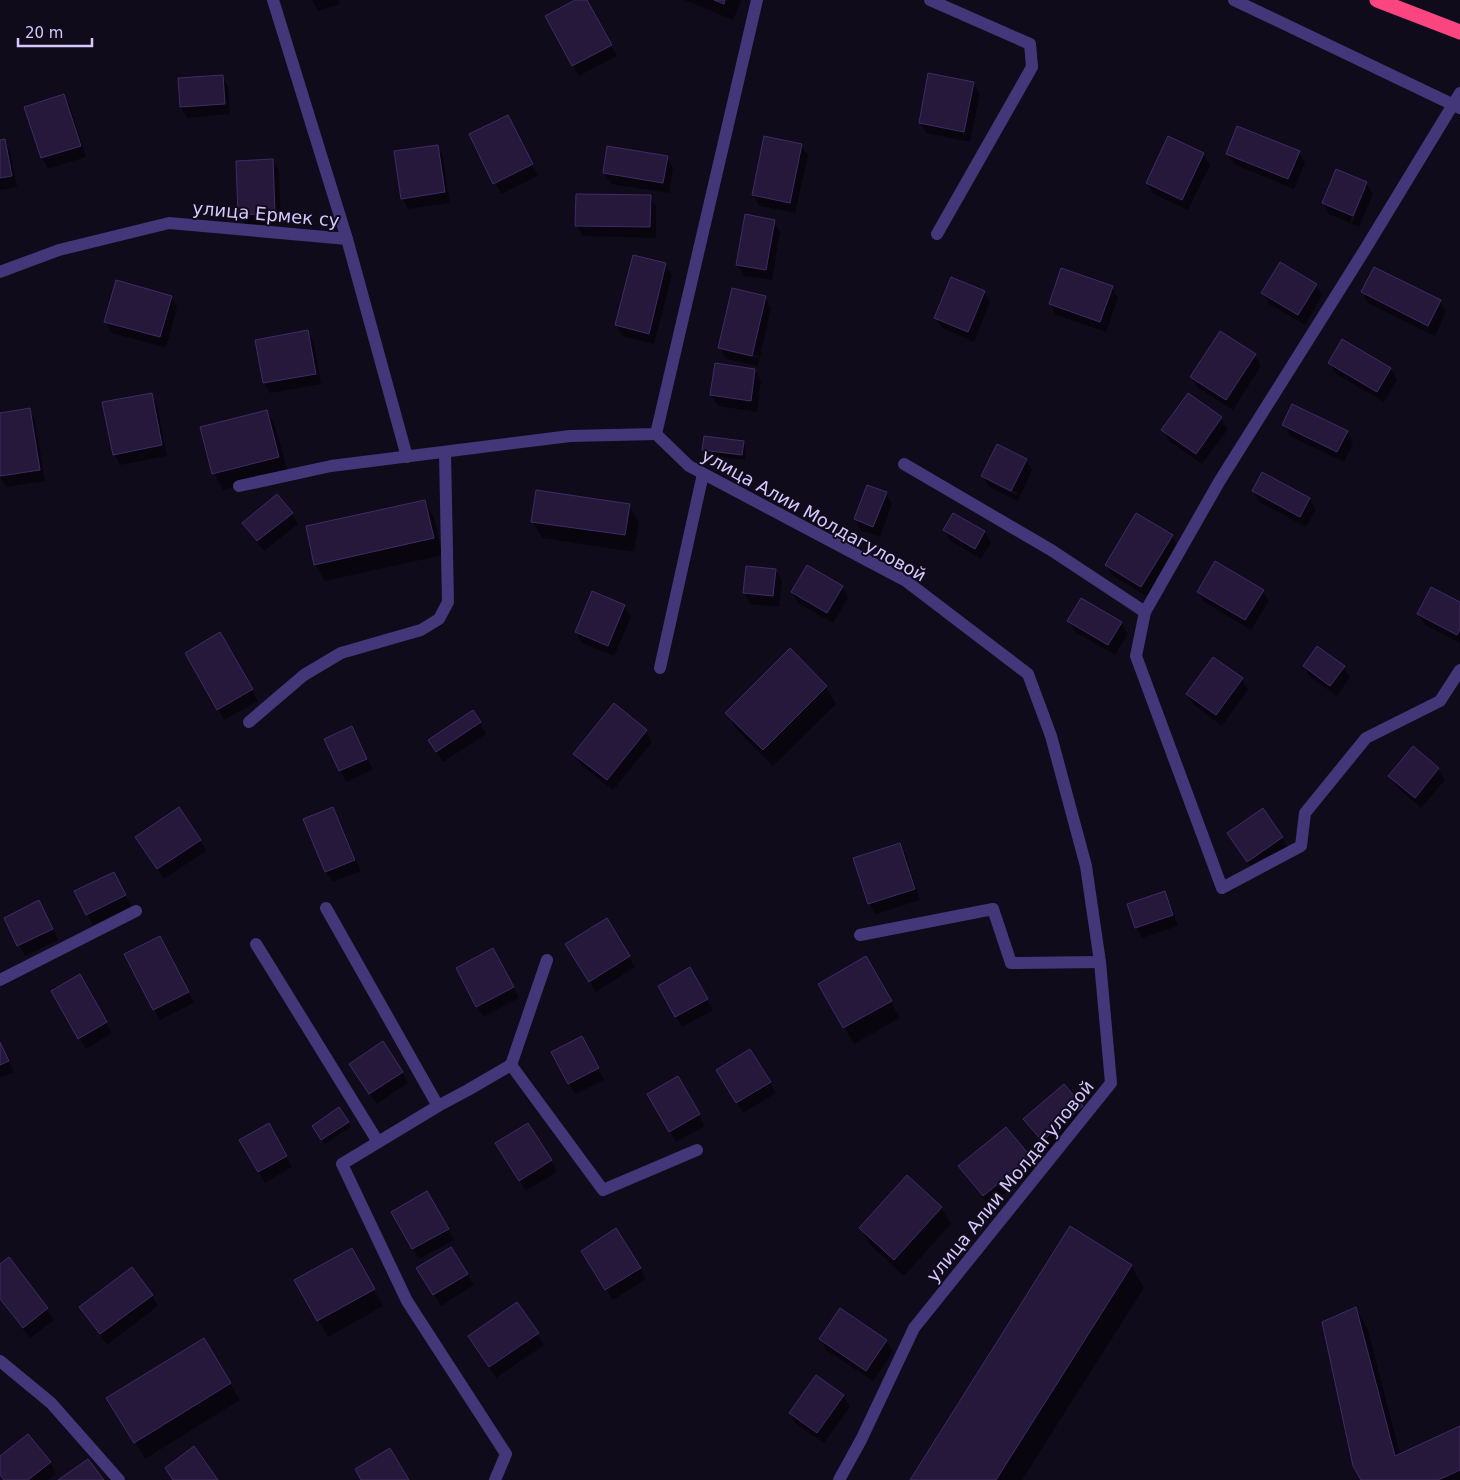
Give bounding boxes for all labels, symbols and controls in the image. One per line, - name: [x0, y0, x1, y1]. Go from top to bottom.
- scale bar: [18, 15, 91, 47]
- text: 20 m: [25, 24, 63, 42]
- street label: улица Ермек су: [192, 197, 341, 231]
- street label: улица Алии Молдагуловой: [698, 444, 930, 586]
- street label: улица Алии Молдагуловой: [922, 1076, 1098, 1286]

